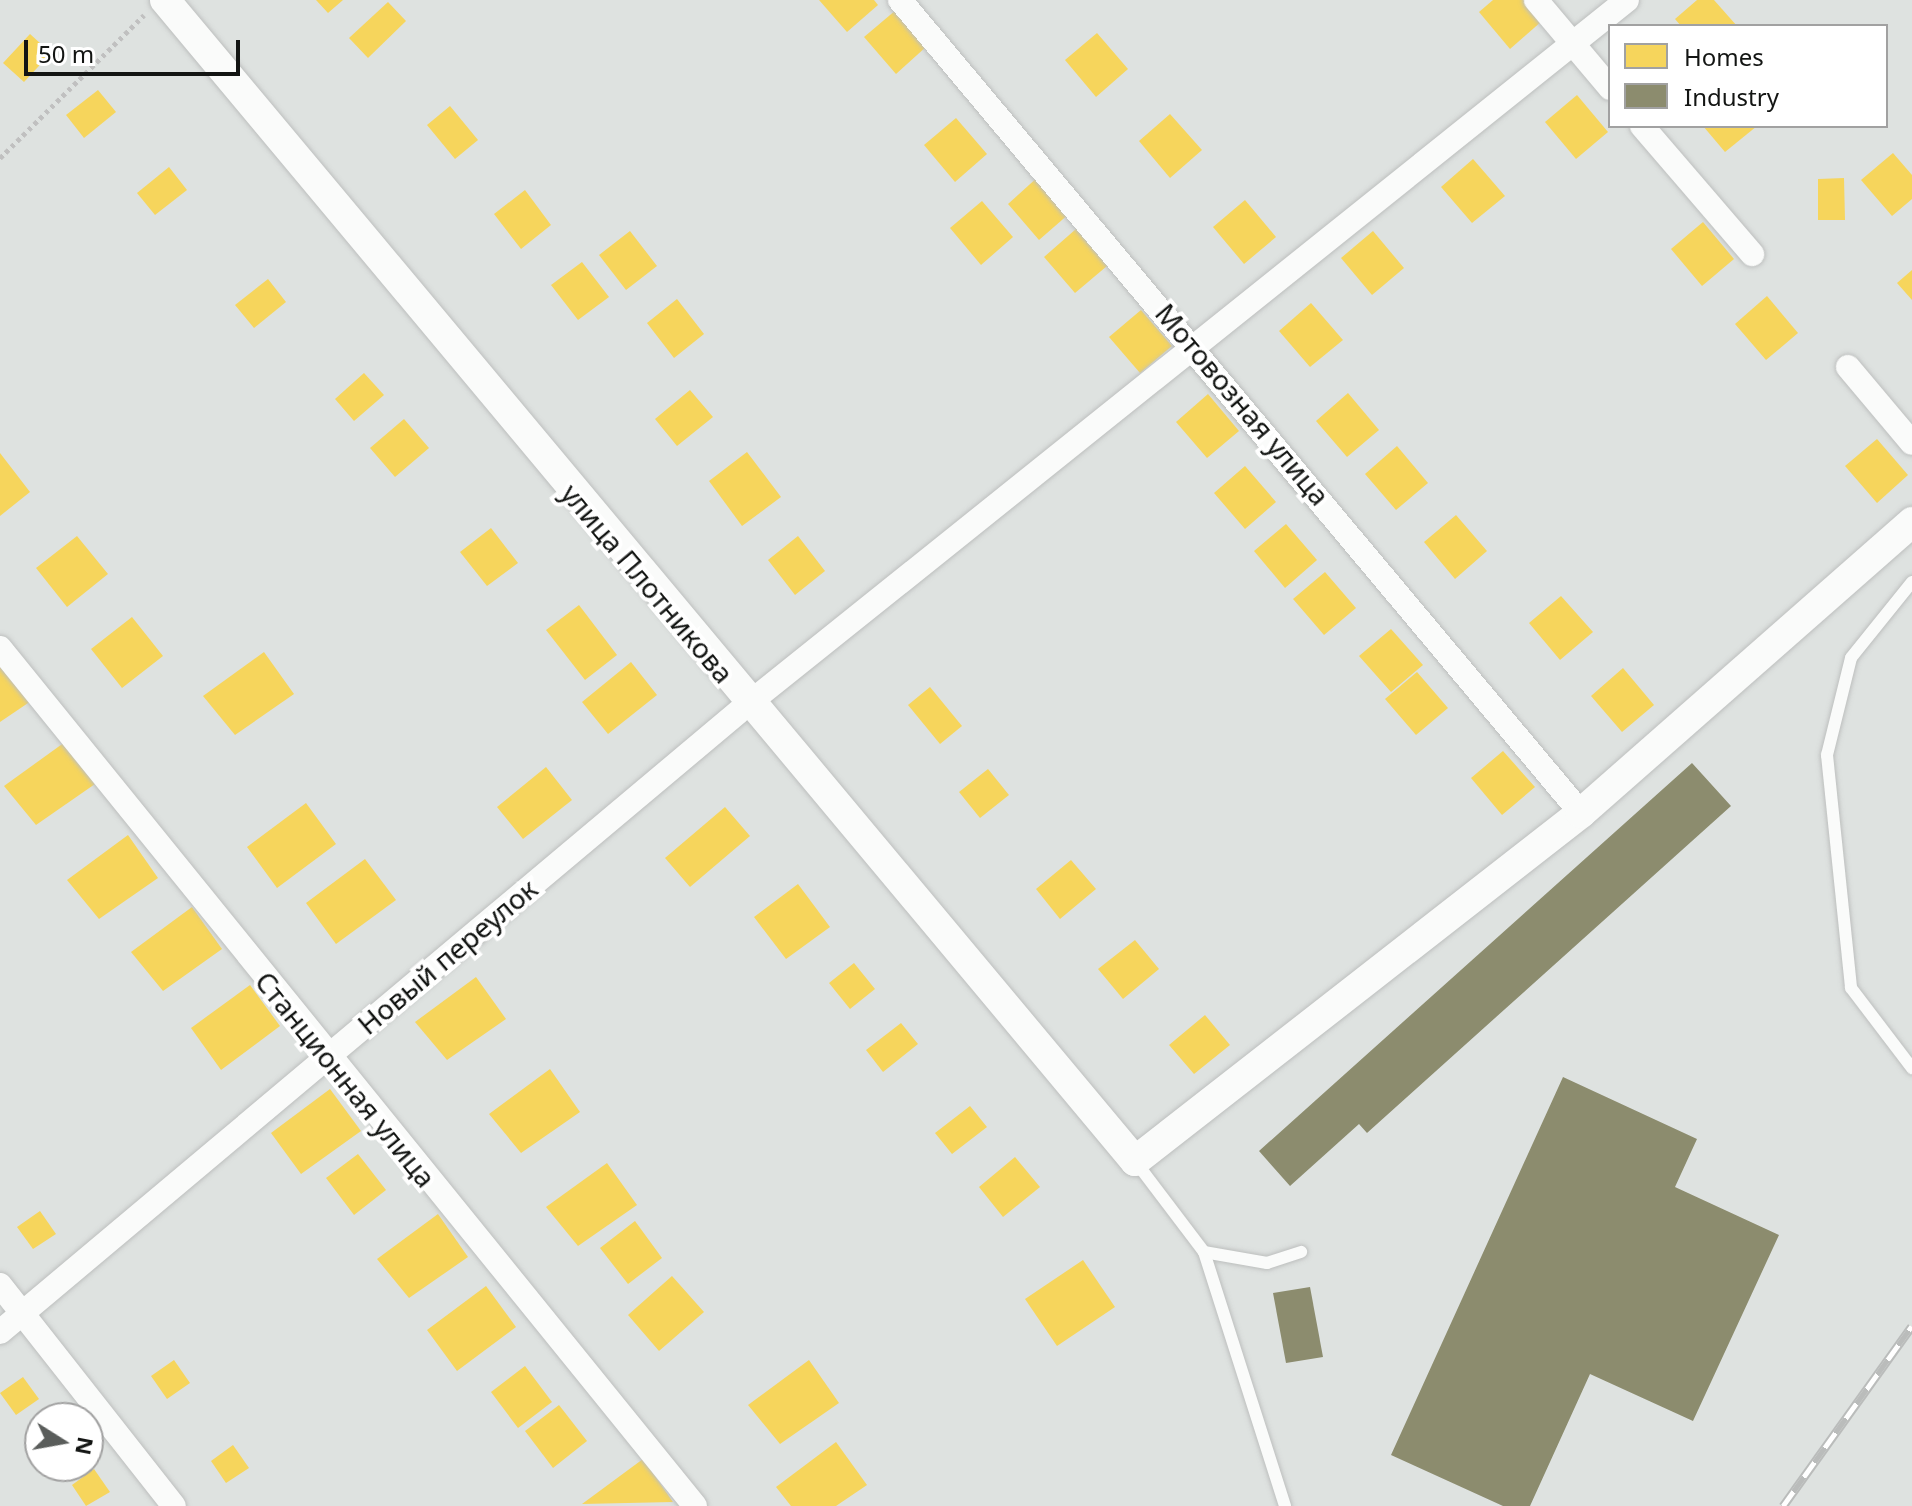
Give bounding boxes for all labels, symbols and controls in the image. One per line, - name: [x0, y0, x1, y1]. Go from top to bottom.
- scale bar: [28, 24, 244, 74]
- legend: [1608, 24, 1888, 128]
- text: 50 m: [38, 37, 94, 70]
- text: Homes: [1684, 40, 1764, 73]
- text: Industry: [1684, 80, 1779, 113]
- street label: Мотовозная улица: [1149, 296, 1337, 512]
- street label: улица Плотникова: [555, 476, 741, 690]
- street label: Новый переулок: [350, 871, 544, 1041]
- street label: Станционная улица: [249, 964, 443, 1194]
- north arrow: [24, 1402, 104, 1482]
- text: N: [69, 1435, 102, 1458]

